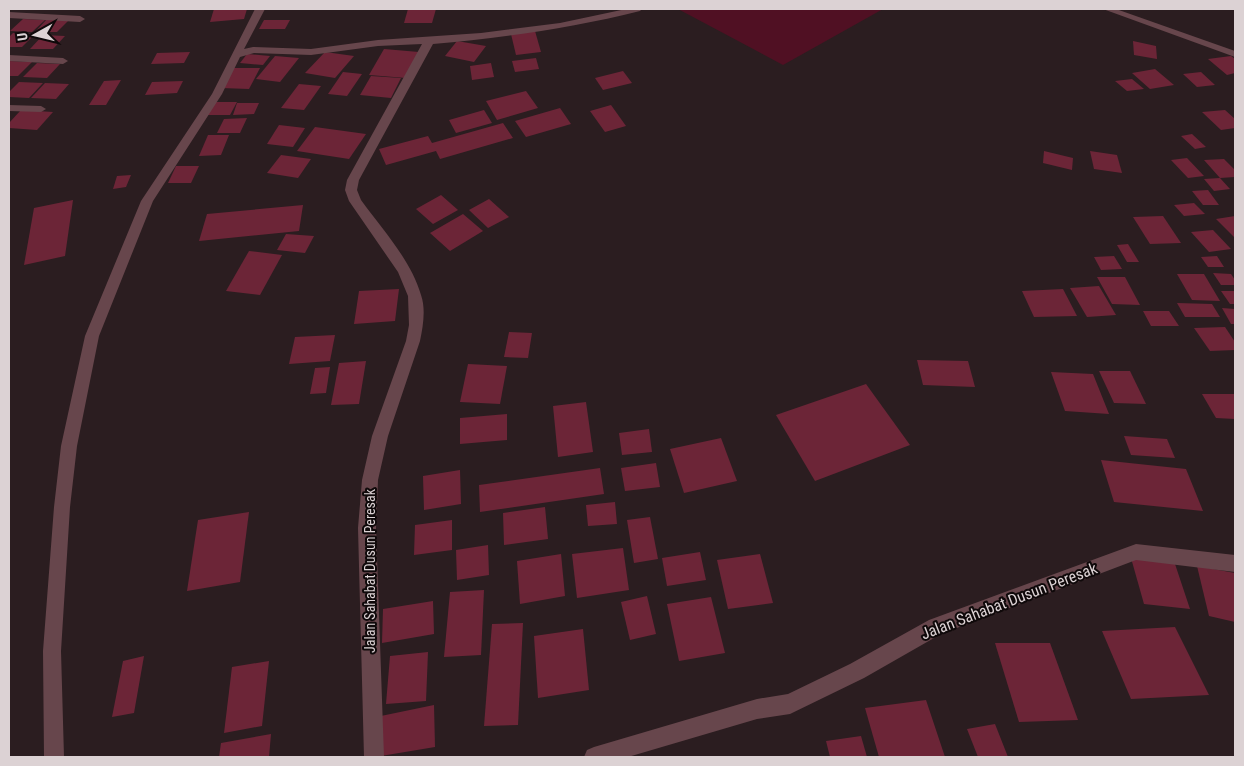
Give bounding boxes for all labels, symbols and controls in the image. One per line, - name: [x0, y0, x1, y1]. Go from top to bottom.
- north arrow: [10, 10, 60, 60]
- text: U: [14, 32, 31, 42]
- street label: Jalan Sahabat Dusun Peresak: [362, 488, 378, 653]
- street label: Jalan Sahabat Dusun Peresak: [918, 558, 1101, 643]

